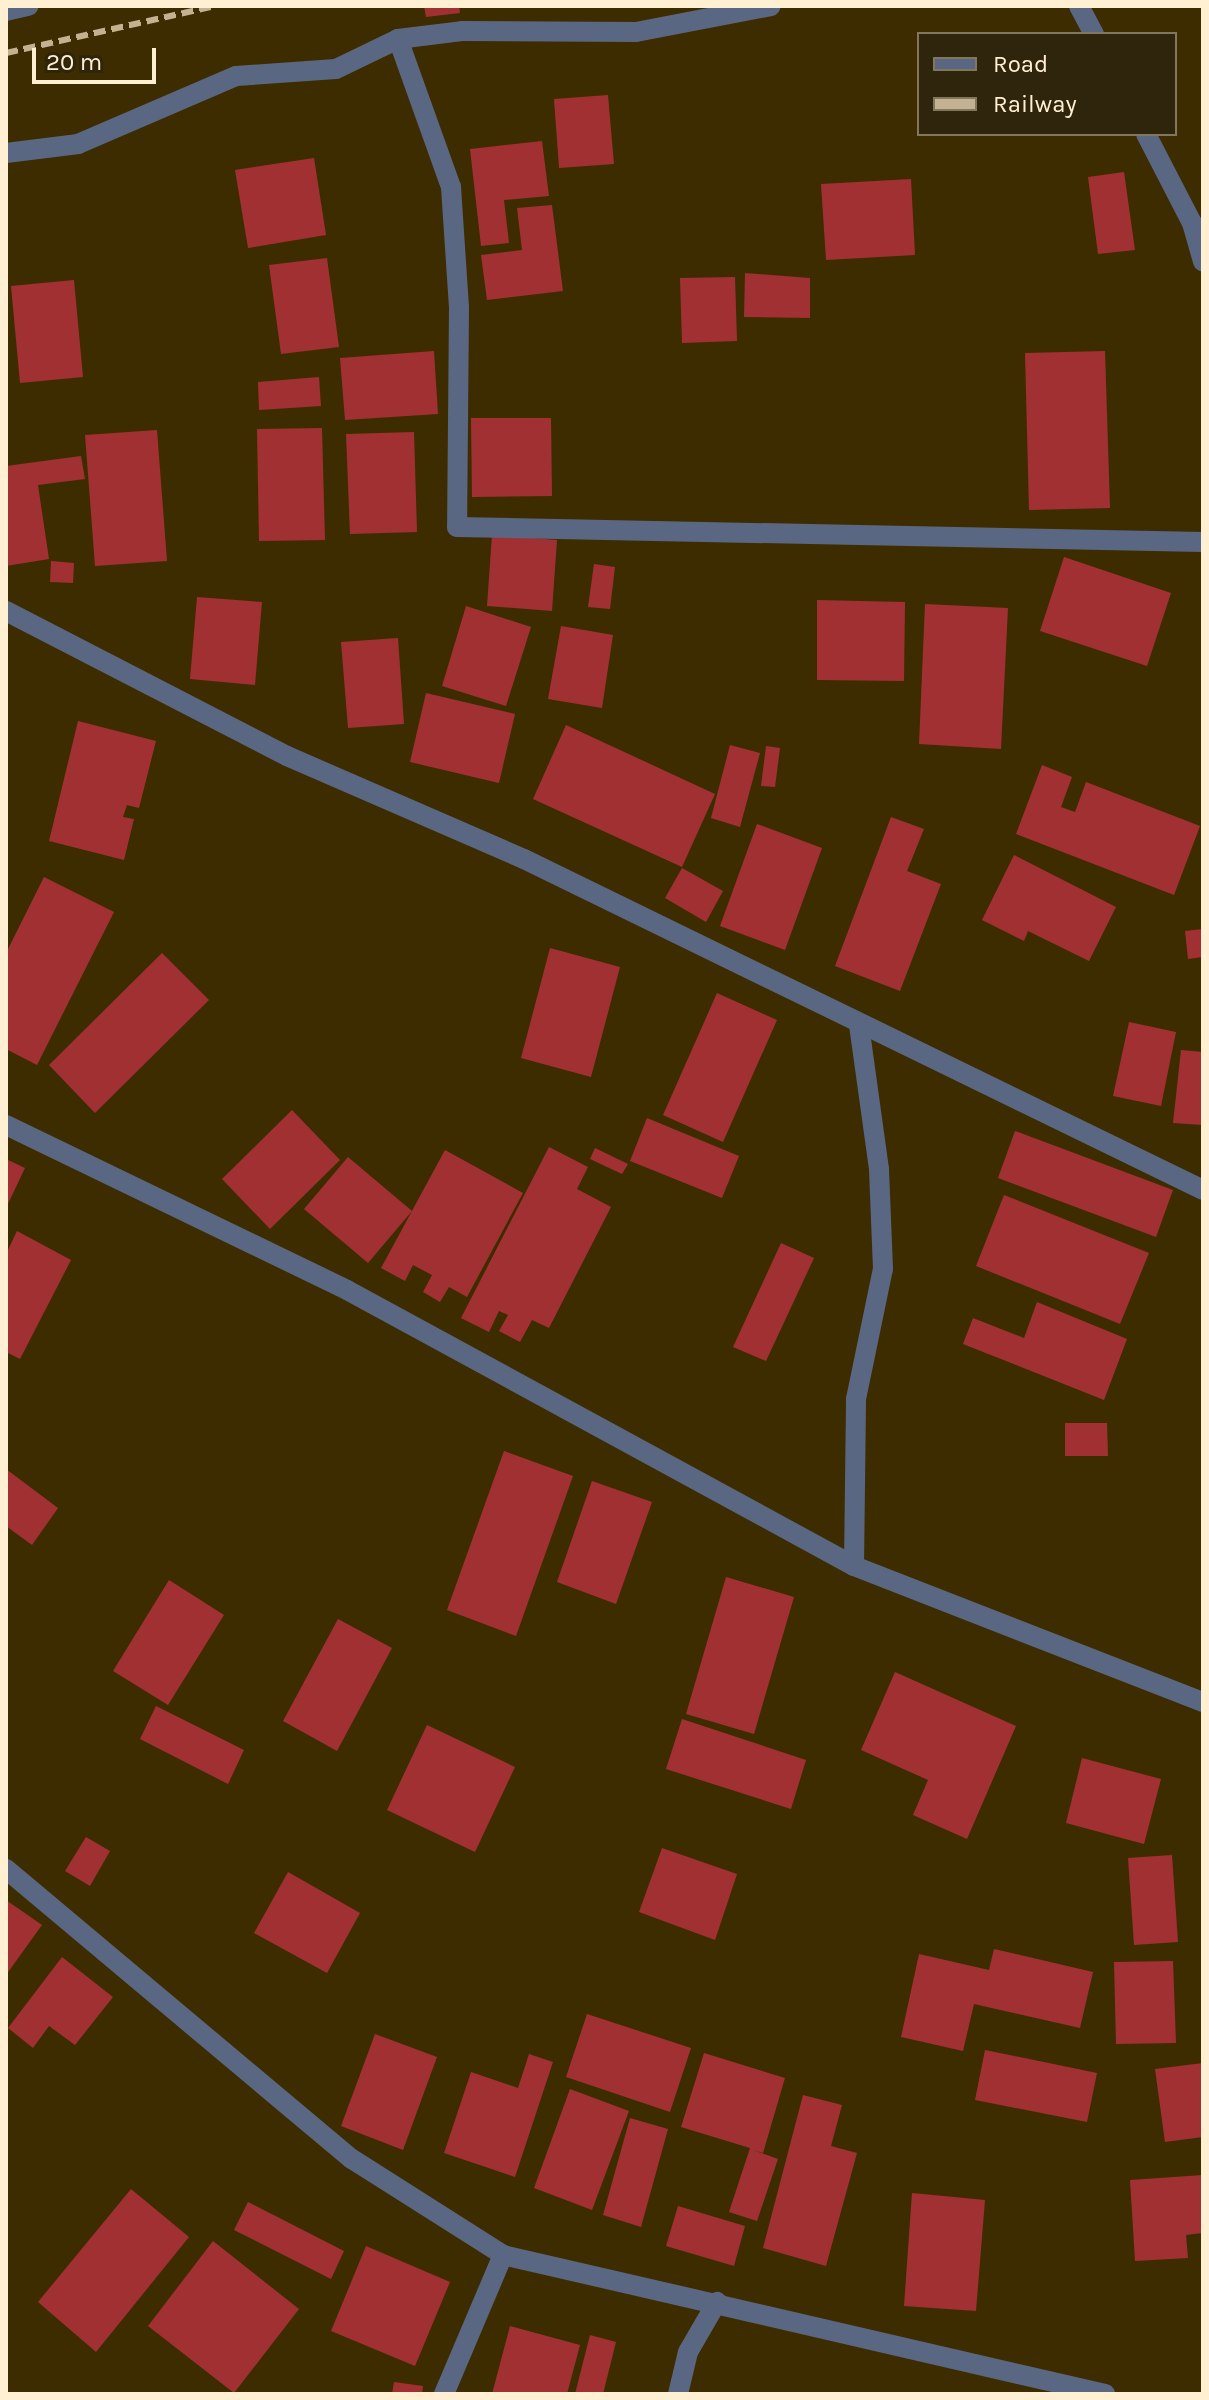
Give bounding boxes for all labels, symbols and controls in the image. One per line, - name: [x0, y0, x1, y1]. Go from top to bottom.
- scale bar: [36, 32, 160, 82]
- legend: [917, 32, 1177, 136]
- text: 20 m: [46, 48, 102, 76]
- text: Road: [993, 50, 1048, 78]
- text: Railway: [993, 90, 1077, 118]

